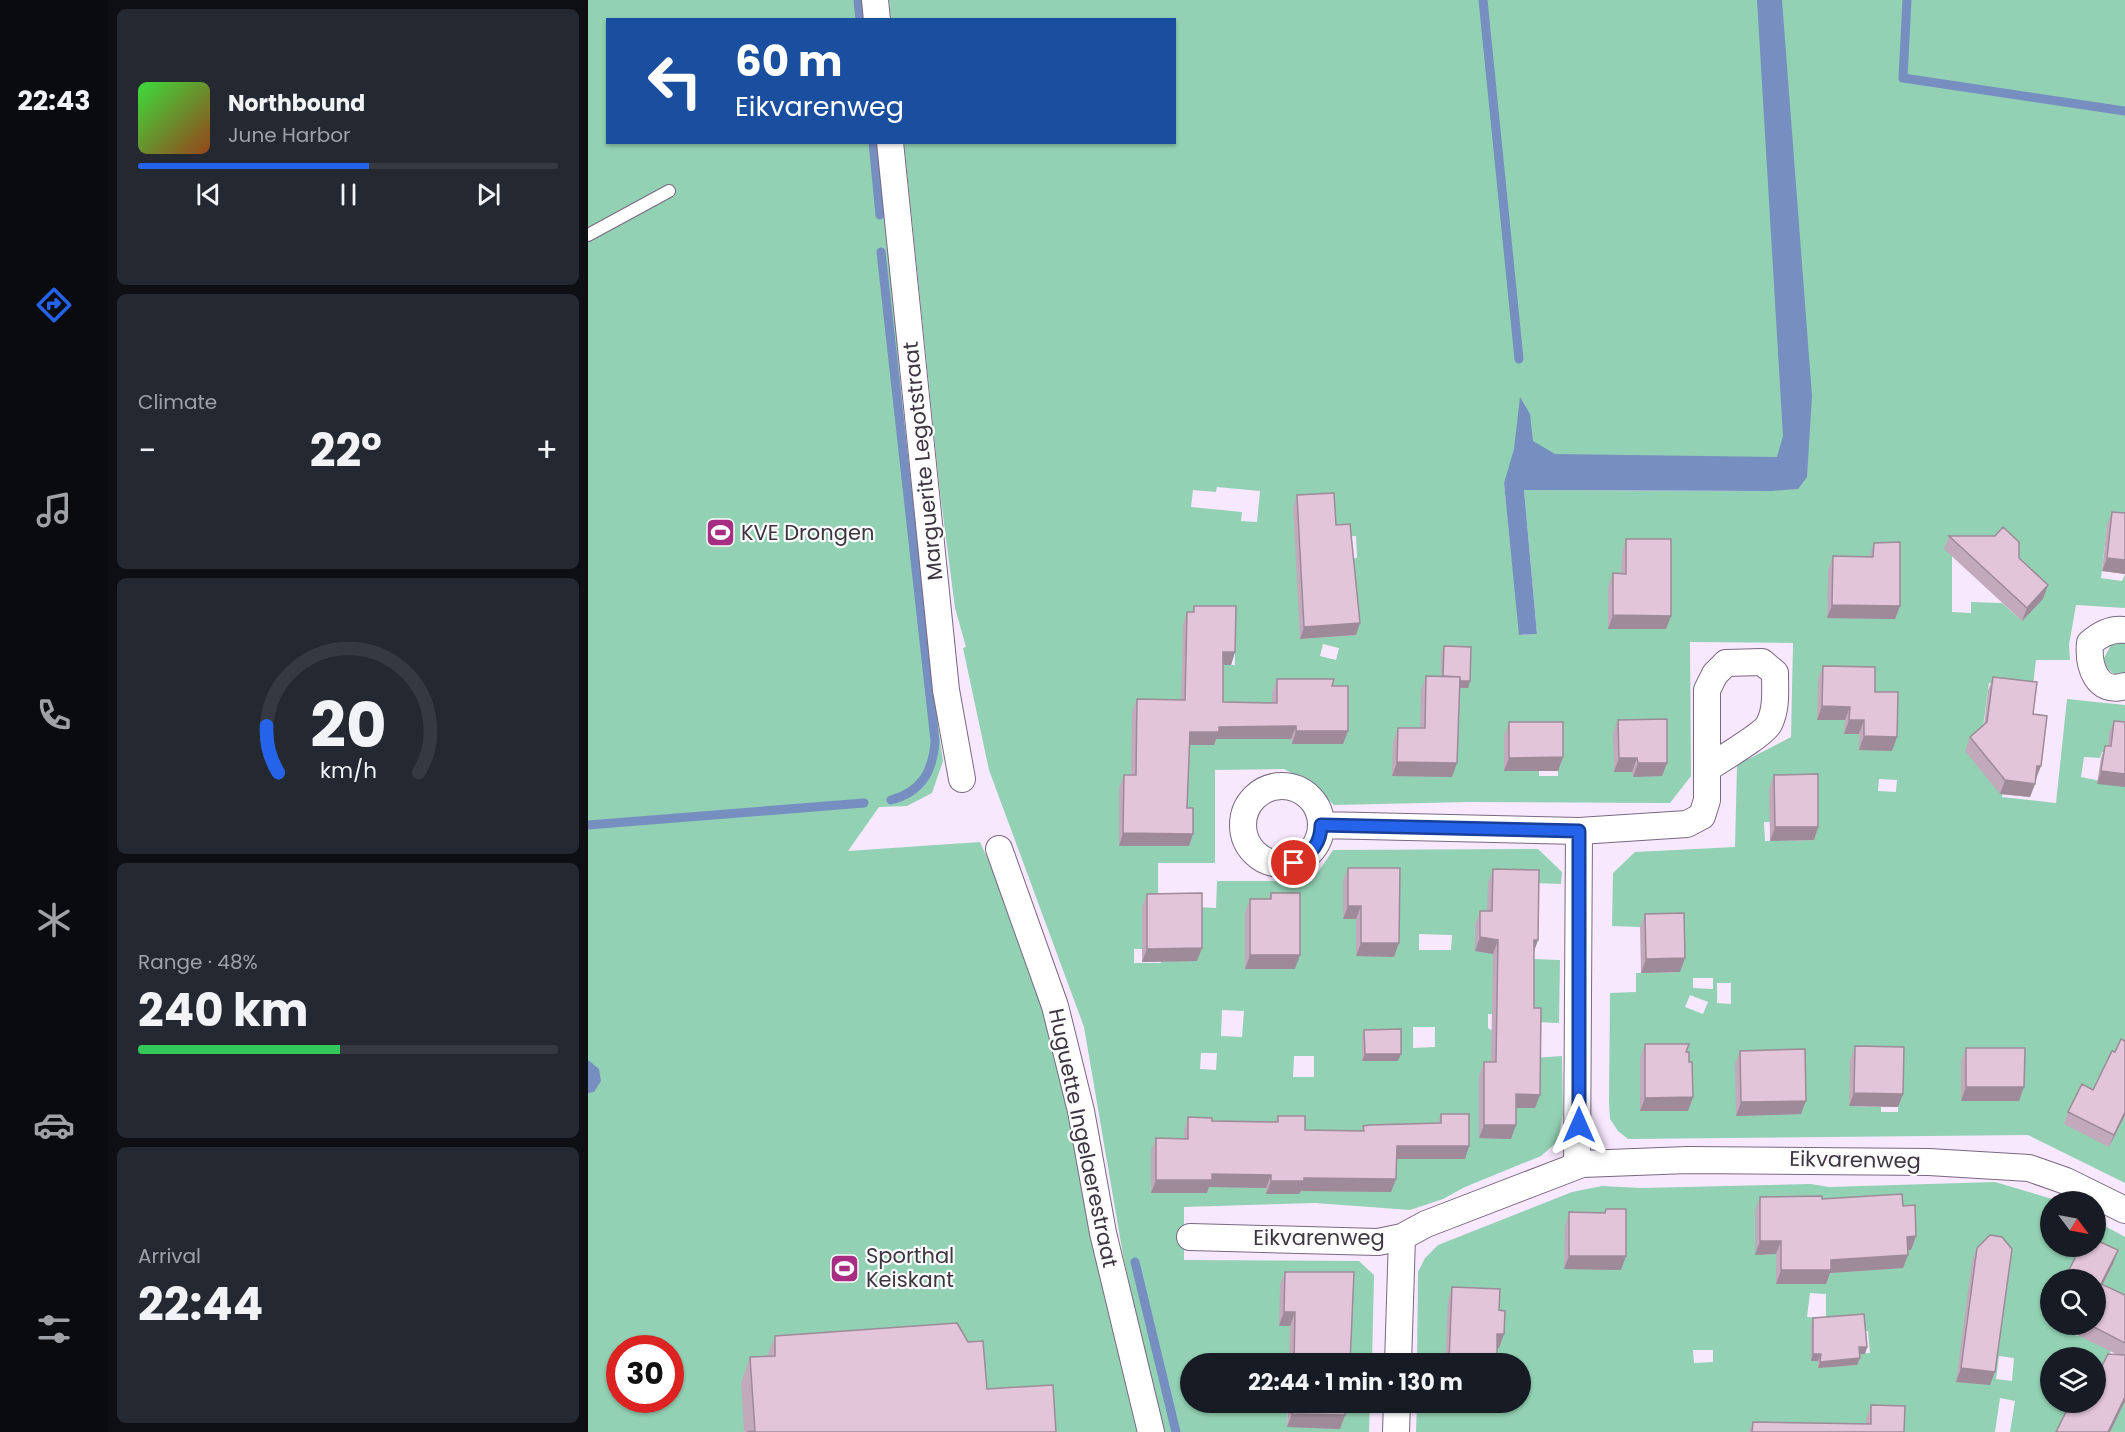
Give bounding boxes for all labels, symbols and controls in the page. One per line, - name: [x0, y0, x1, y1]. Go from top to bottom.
- text: 60 m: [735, 32, 843, 91]
- icon: left: [636, 42, 714, 120]
- text: 22:43: [17, 82, 91, 119]
- text: Northbound: [228, 88, 365, 119]
- text: Eikvarenweg: [735, 88, 904, 125]
- text: June Harbor: [228, 121, 351, 149]
- icon: previous: [192, 178, 225, 211]
- icon: pause: [332, 178, 365, 211]
- icon: next: [472, 178, 505, 211]
- icon: directions: [33, 284, 75, 326]
- street label: Marguerite Legotstraat: [896, 340, 949, 582]
- text: Climate: [138, 388, 217, 416]
- text: 22°: [310, 419, 382, 482]
- text: −: [138, 427, 156, 474]
- text: +: [535, 427, 558, 474]
- icon: music: [33, 489, 75, 531]
- sports icon: KVE Drongen: [704, 517, 736, 549]
- place label: KVE Drongen: [741, 518, 874, 547]
- text: 20: [310, 681, 386, 769]
- icon: phone: [33, 694, 75, 736]
- text: km/h: [319, 755, 377, 786]
- pin: [1268, 837, 1319, 888]
- icon: arrive: [1277, 846, 1310, 879]
- icon: climate: [33, 899, 75, 941]
- text: Range · 48%: [138, 948, 258, 976]
- text: 240 km: [138, 979, 309, 1042]
- street label: Huguette Ingelaerestraat: [1042, 1006, 1125, 1270]
- position arrow: [1547, 1093, 1611, 1157]
- icon: car: [33, 1104, 75, 1146]
- street label: Eikvarenweg: [1789, 1144, 1921, 1175]
- north arrow: [2040, 1191, 2106, 1257]
- map controls: [2040, 1191, 2106, 1413]
- street label: Eikvarenweg: [1253, 1223, 1385, 1252]
- place label: Sporthal Keiskant: [866, 1241, 954, 1294]
- text: Arrival: [138, 1242, 201, 1270]
- sports icon: Sporthal Keiskant: [829, 1252, 861, 1284]
- button: search: [2040, 1269, 2106, 1335]
- text: 22:44: [138, 1273, 263, 1336]
- icon: filters: [33, 1308, 75, 1350]
- speed limit sign: 30: [606, 1335, 684, 1413]
- button: layers: [2040, 1347, 2106, 1413]
- text: 22:44 · 1 min · 130 m: [1248, 1367, 1463, 1398]

